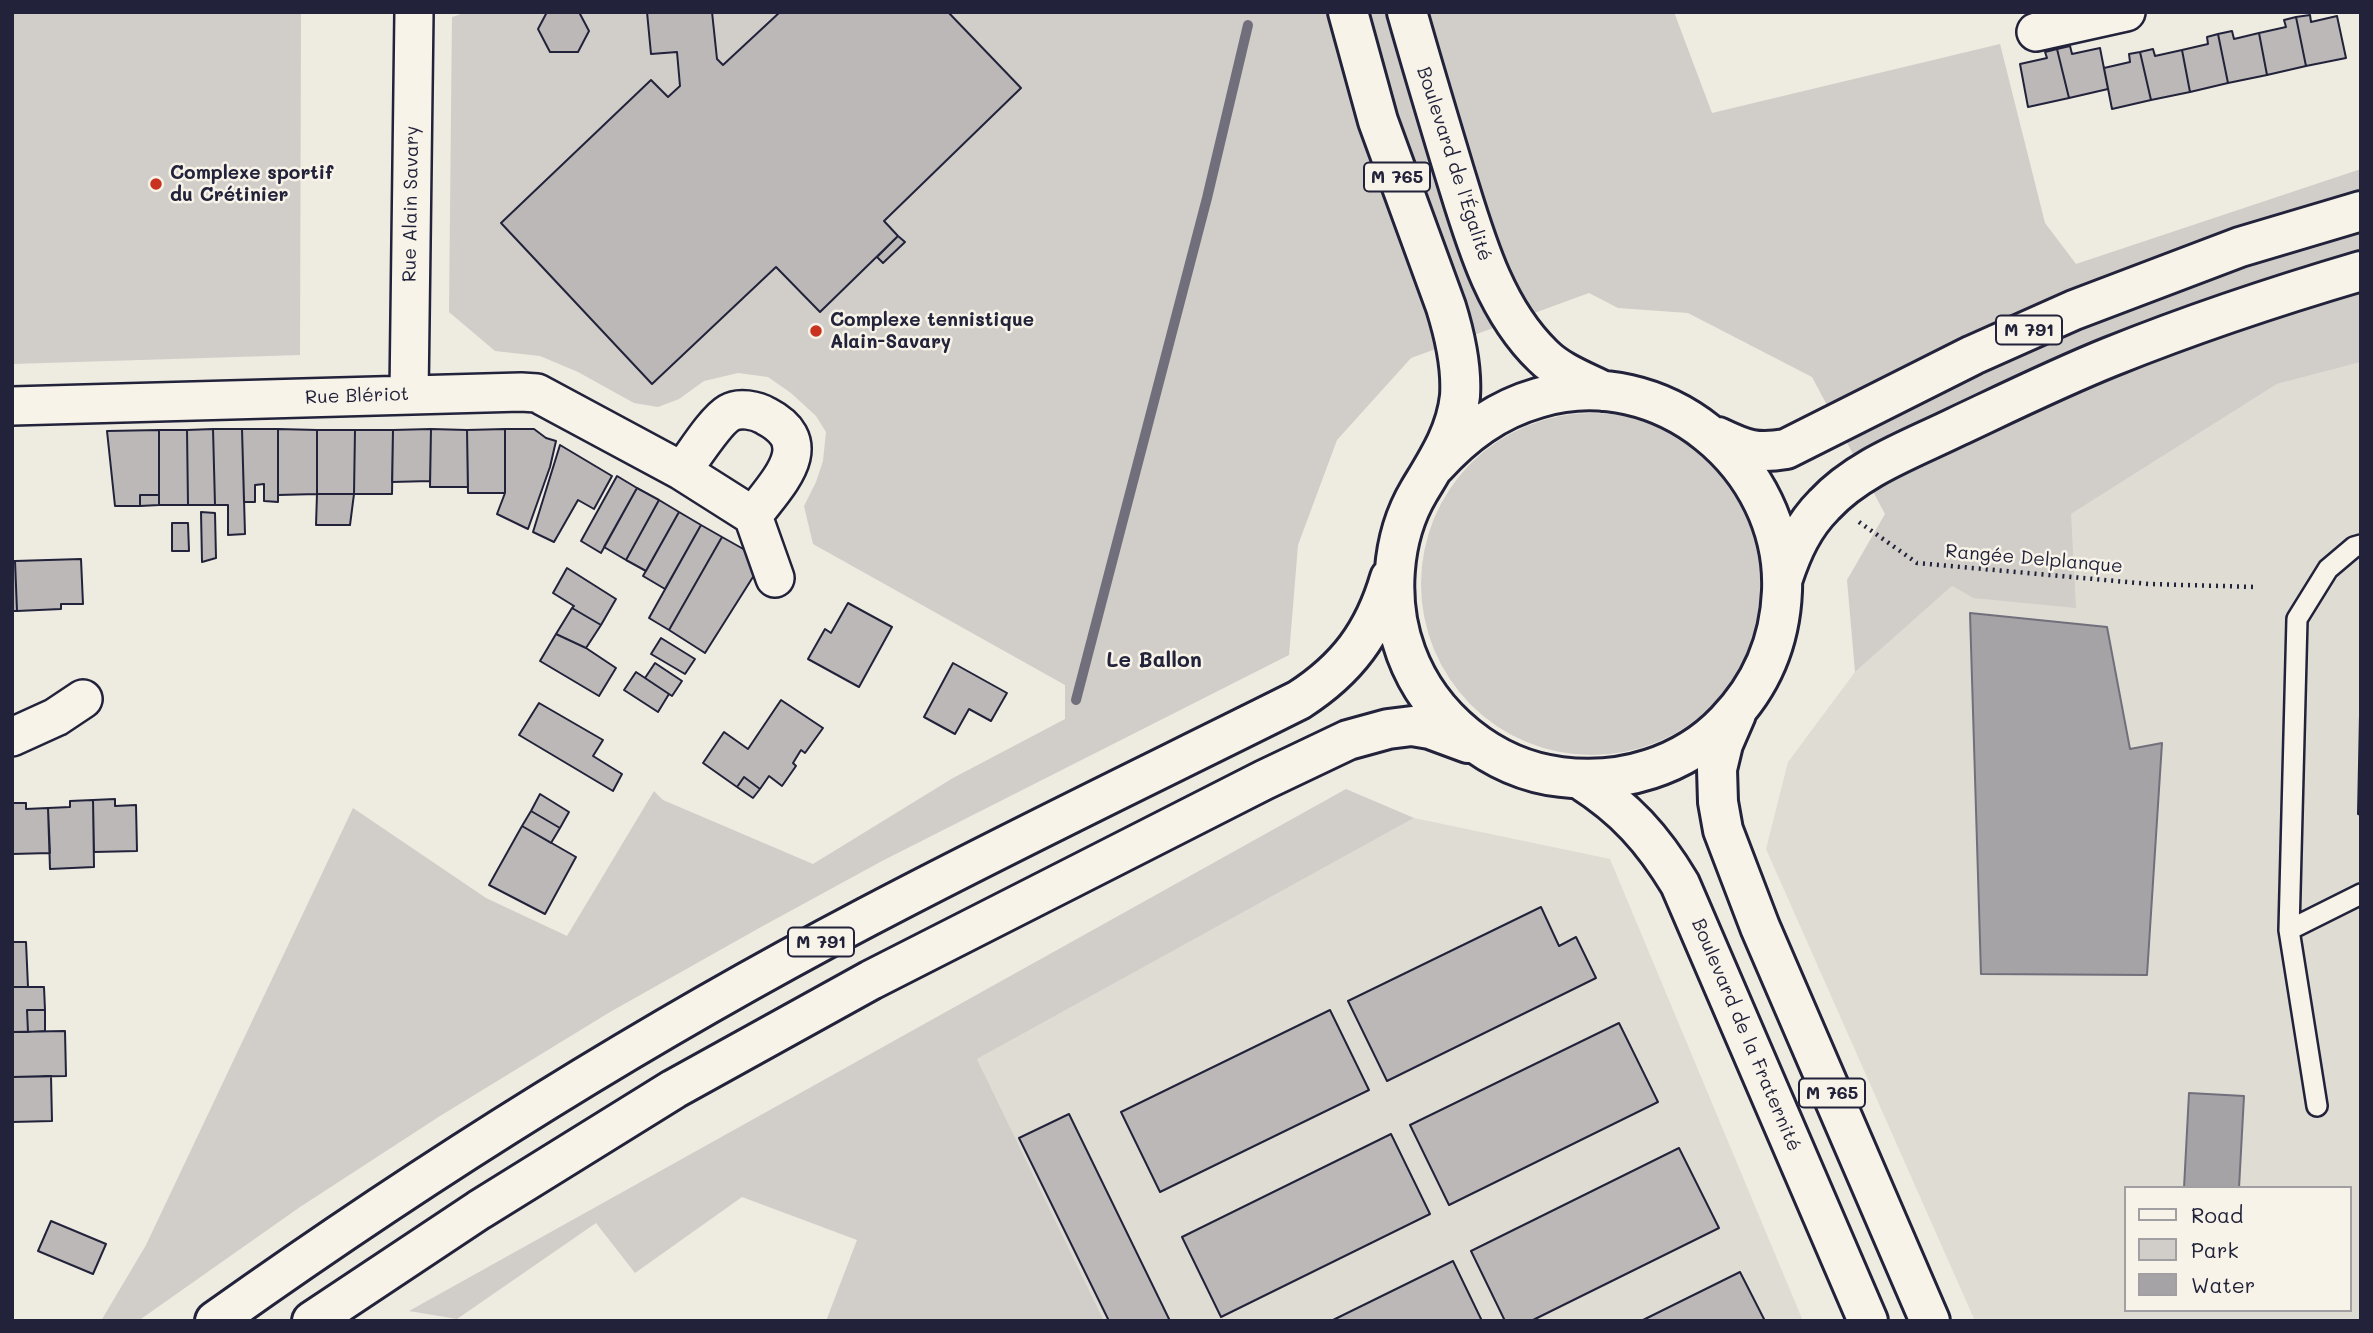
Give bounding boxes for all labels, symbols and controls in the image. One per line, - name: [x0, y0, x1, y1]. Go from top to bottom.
- street label: Boulevard de l'Égalité: [1412, 64, 1496, 264]
- street label: Rue Alain Savary: [398, 126, 424, 282]
- place label: Complexe sportif du Crétinier: [170, 162, 333, 206]
- road number: M 765: [1364, 162, 1430, 192]
- marker: Complexe sportif du Crétinier: [148, 176, 164, 192]
- place label: Complexe tennistique Alain-Savary: [830, 309, 1034, 353]
- road number: M 791: [1996, 316, 2062, 344]
- marker: Complexe tennistique Alain-Savary: [808, 323, 824, 339]
- street label: Rue Blériot: [305, 383, 409, 409]
- street label: Rangée Delplanque: [1944, 540, 2124, 578]
- district label: Le Ballon: [1106, 648, 1202, 674]
- street label: Boulevard de la Fraternité: [1687, 915, 1805, 1155]
- road number: M 791: [788, 928, 854, 957]
- road number: M 765: [1799, 1078, 1865, 1108]
- legend: [2124, 1186, 2352, 1312]
- text: Road: [2191, 1201, 2243, 1228]
- text: Park: [2191, 1236, 2239, 1263]
- text: Water: [2191, 1271, 2255, 1298]

